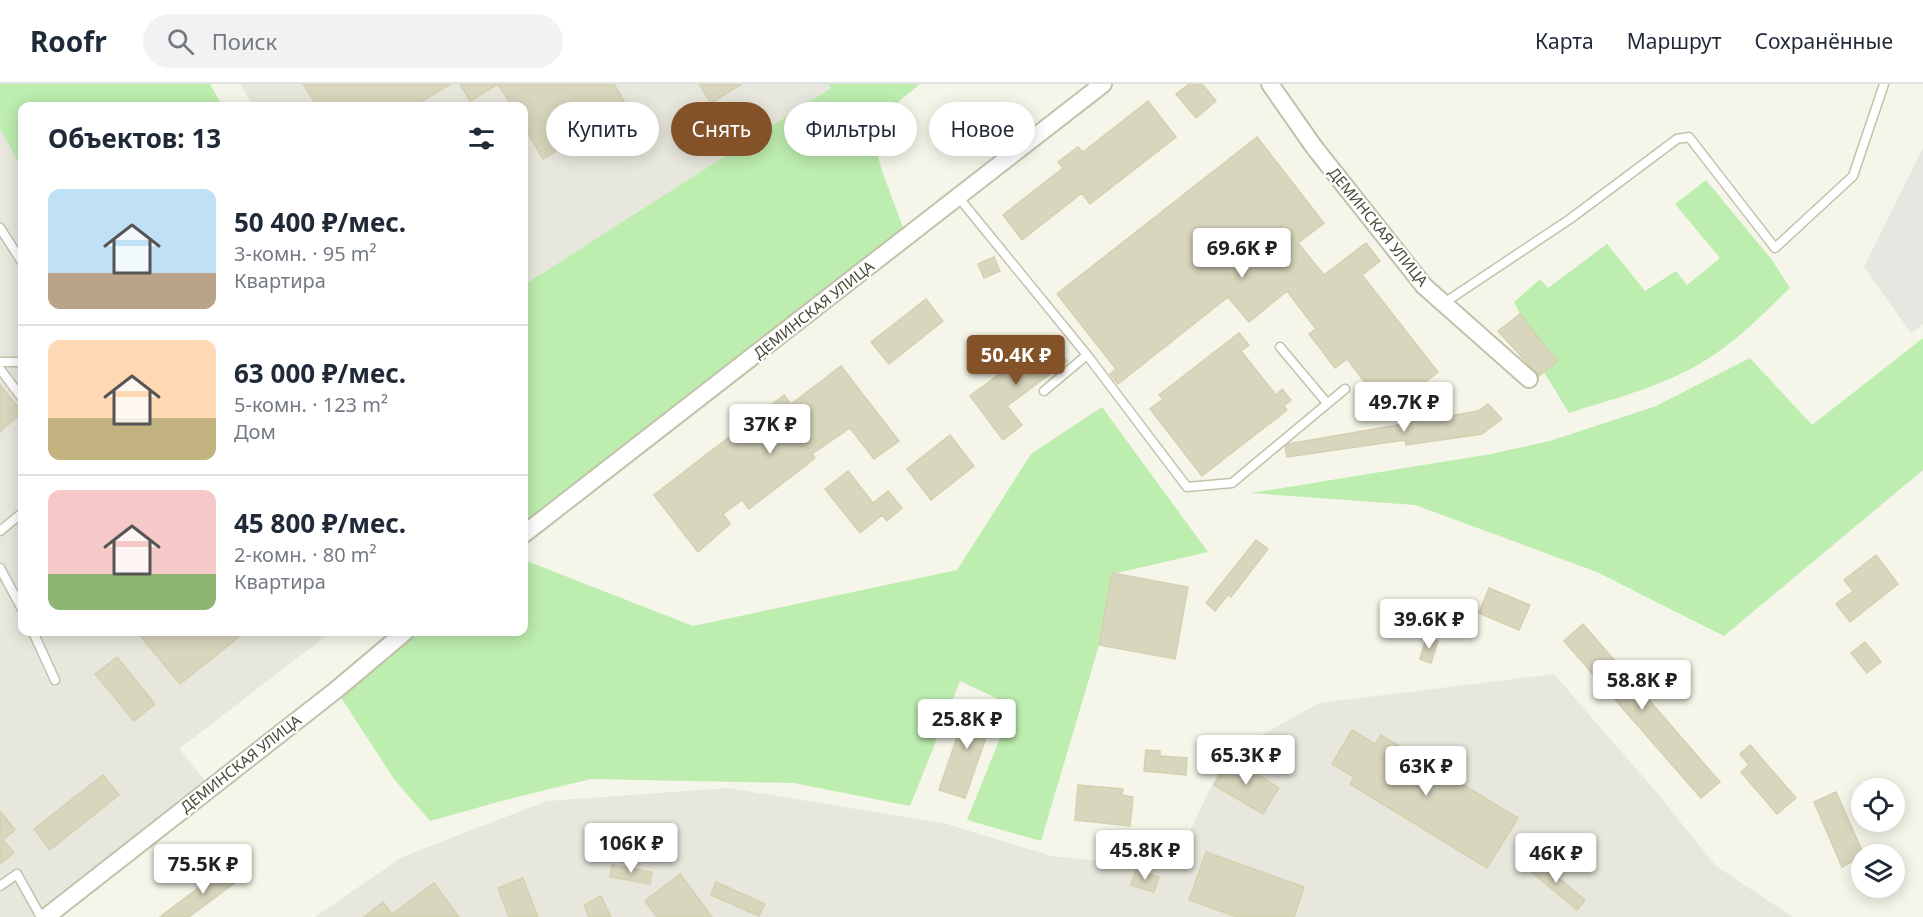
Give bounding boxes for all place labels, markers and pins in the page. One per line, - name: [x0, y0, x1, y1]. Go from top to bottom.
- pin: 69.6K ₽: [1187, 228, 1297, 279]
- pin: 50.4K ₽: [961, 335, 1071, 386]
- pin: 49.7K ₽: [1349, 382, 1459, 433]
- pin: 37K ₽: [728, 404, 812, 455]
- pin: 39.6K ₽: [1374, 599, 1484, 650]
- pin: 58.8K ₽: [1587, 660, 1697, 711]
- pin: 25.8K ₽: [912, 699, 1022, 750]
- pin: 65.3K ₽: [1191, 735, 1301, 786]
- pin: 63K ₽: [1384, 746, 1468, 797]
- pin: 106K ₽: [582, 823, 680, 874]
- pin: 45.8K ₽: [1090, 830, 1200, 881]
- pin: 46K ₽: [1514, 833, 1598, 884]
- pin: 75.5K ₽: [148, 844, 258, 895]

